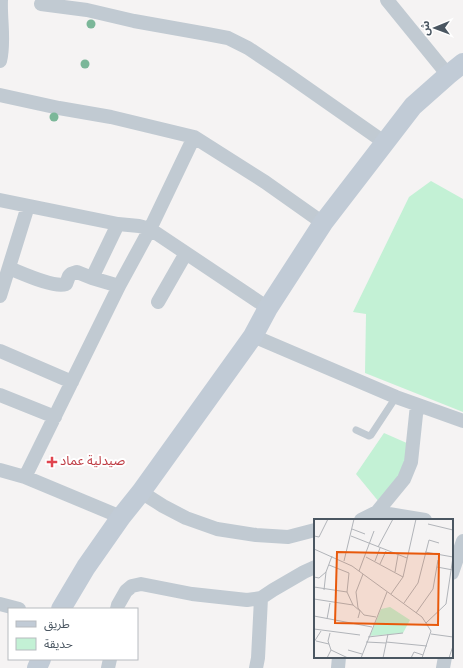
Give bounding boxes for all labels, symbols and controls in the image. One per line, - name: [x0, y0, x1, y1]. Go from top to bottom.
- north arrow: [415, 8, 455, 48]
- text: ش: [419, 20, 433, 36]
- place label: صيدلية عماد: [60, 454, 125, 470]
- marker: صيدلية عماد: [47, 457, 57, 467]
- inset map: [314, 519, 453, 658]
- legend: [8, 608, 138, 660]
- text: طريق: [44, 617, 70, 633]
- text: حديقة: [44, 637, 73, 653]

